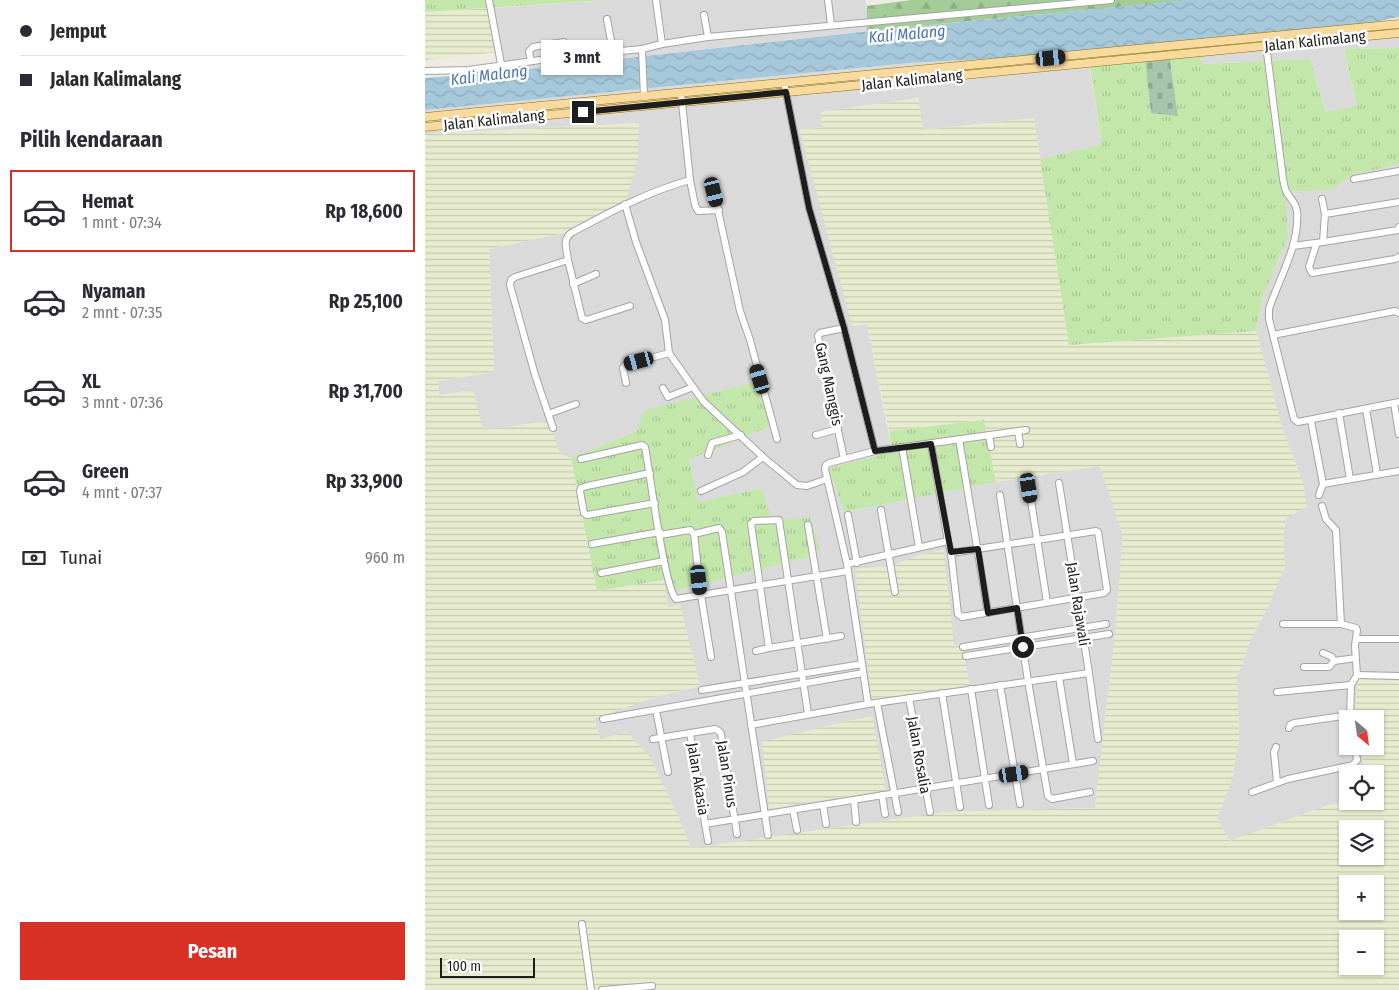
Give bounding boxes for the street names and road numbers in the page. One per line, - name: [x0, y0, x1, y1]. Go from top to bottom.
- street label: Jalan Kalimalang: [1264, 27, 1366, 55]
- street label: Jalan Kalimalang: [861, 66, 963, 94]
- street label: Jalan Kalimalang: [443, 106, 545, 134]
- street label: Gang Manggis: [811, 341, 847, 427]
- street label: Jalan Rajawali: [1062, 561, 1094, 647]
- street label: Jalan Rosalia: [903, 715, 935, 795]
- street label: Jalan Pinus: [713, 739, 741, 809]
- street label: Jalan Akasia: [683, 741, 713, 817]

